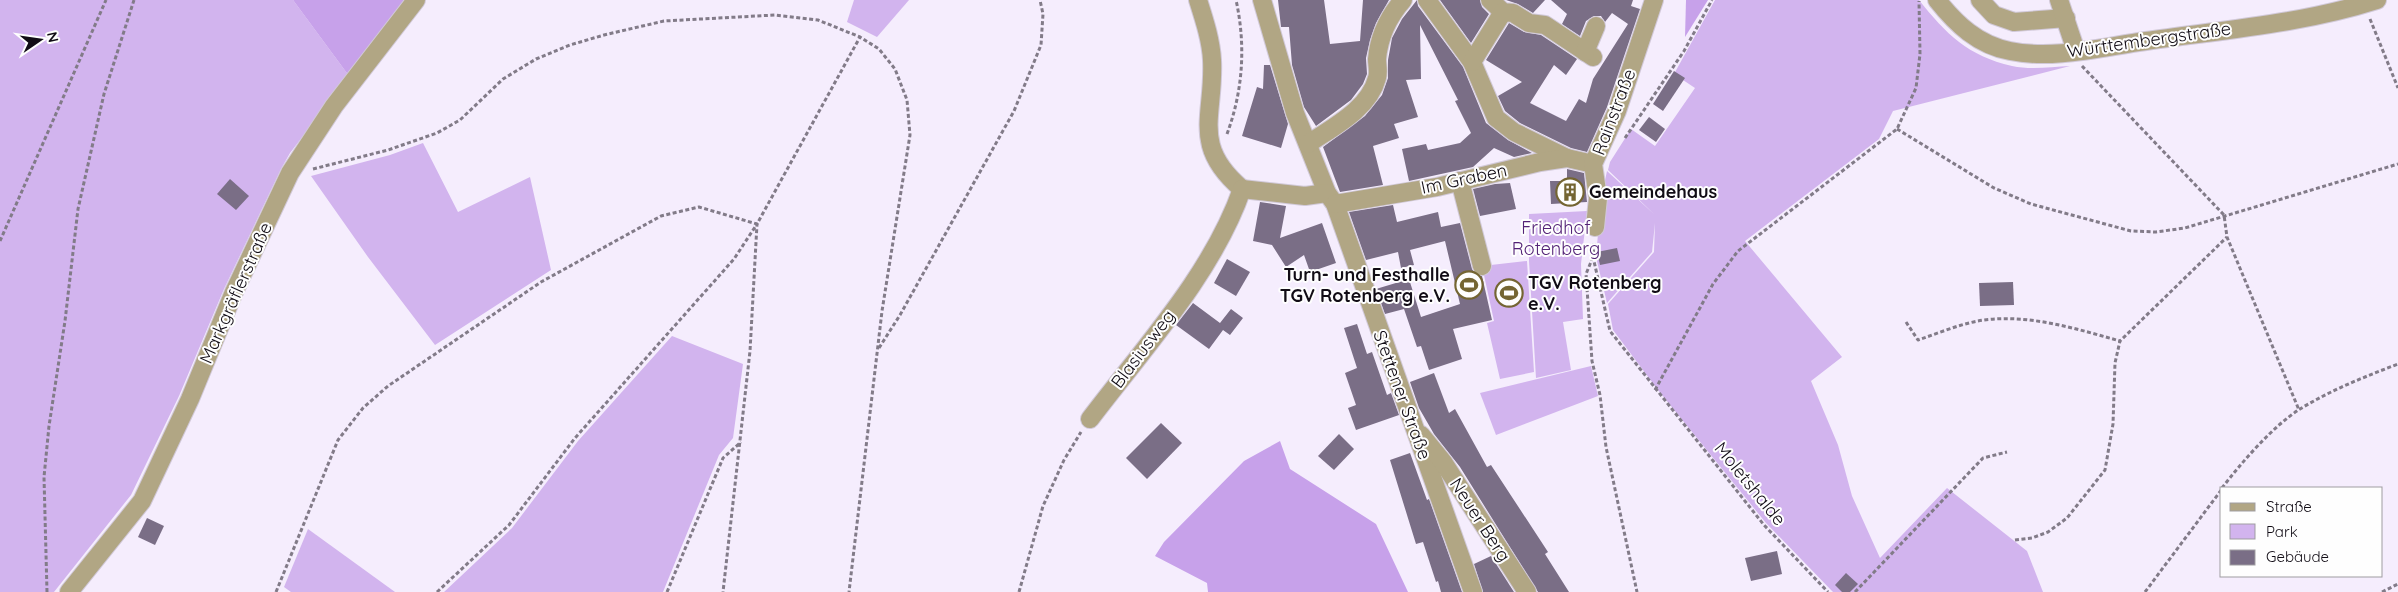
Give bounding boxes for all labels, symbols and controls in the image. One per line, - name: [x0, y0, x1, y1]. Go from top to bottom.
- north arrow: [15, 15, 65, 65]
- street label: Württembergstraße: [2066, 17, 2232, 62]
- text: N: [43, 30, 63, 44]
- street label: Rainstraße: [1587, 65, 1640, 158]
- street label: Im Graben: [1419, 158, 1509, 199]
- building icon: Gemeindehaus: [1555, 177, 1585, 207]
- place label: Gemeindehaus: [1589, 180, 1718, 203]
- park label: Friedhof Rotenberg: [1512, 216, 1600, 260]
- street label: Markgräflerstraße: [194, 219, 277, 367]
- place label: Turn- und Festhalle TGV Rotenberg e.V.: [1280, 263, 1450, 307]
- sports icon: Turn- und Festhalle TGV Rotenberg e.V.: [1454, 270, 1484, 300]
- place label: TGV Rotenberg e.V.: [1528, 271, 1662, 315]
- sports icon: TGV Rotenberg e.V.: [1494, 278, 1524, 308]
- street label: Blasiusweg: [1106, 305, 1180, 393]
- street label: Stettener Straße: [1368, 327, 1437, 463]
- street label: Moletshalde: [1710, 437, 1791, 530]
- street label: Neuer Berg: [1445, 474, 1516, 566]
- legend: [2220, 487, 2383, 577]
- text: Straße: [2266, 497, 2312, 516]
- text: Park: [2266, 522, 2298, 541]
- text: Gebäude: [2266, 547, 2329, 566]

